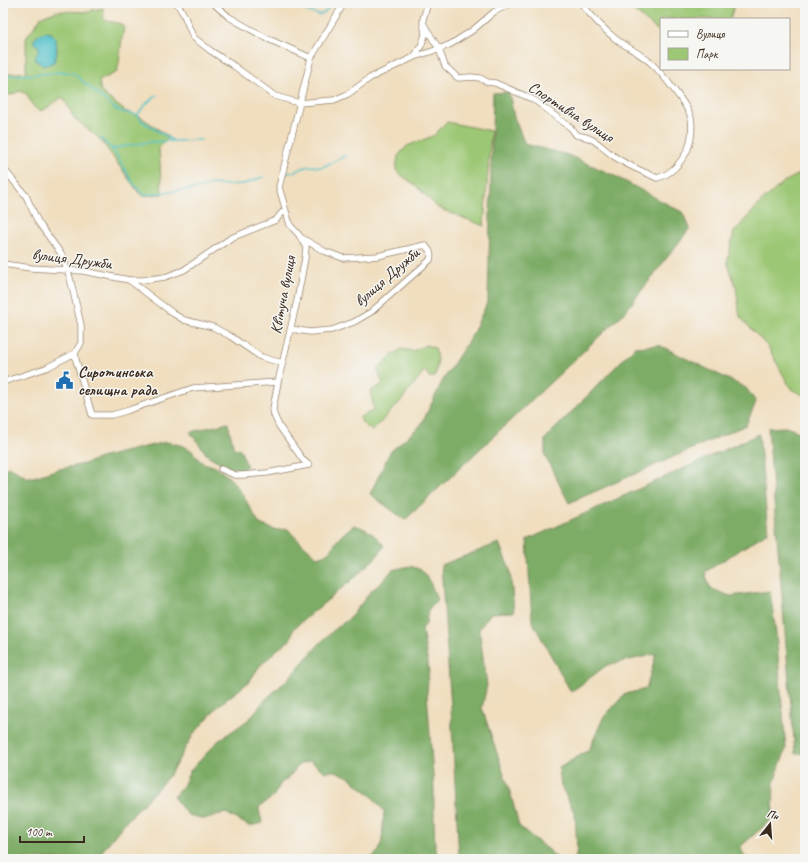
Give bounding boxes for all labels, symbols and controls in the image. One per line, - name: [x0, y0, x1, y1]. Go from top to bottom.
- legend: [660, 18, 790, 70]
- text: Вулиця: [696, 26, 725, 42]
- text: Парк: [696, 46, 719, 62]
- street label: Спортивна вулиця: [525, 77, 619, 148]
- street label: вулиця Дружби: [350, 243, 425, 311]
- street label: вулиця Дружби: [31, 244, 114, 274]
- street label: Квітуча вулиця: [266, 253, 301, 336]
- place label: Сиротинська селищна рада: [78, 362, 158, 400]
- public building icon: Сиротинська селищна рада: [55, 371, 75, 391]
- north arrow: [750, 804, 790, 844]
- text: Пн: [765, 806, 782, 823]
- scale bar: [20, 818, 84, 844]
- text: 100 m: [26, 824, 53, 840]

